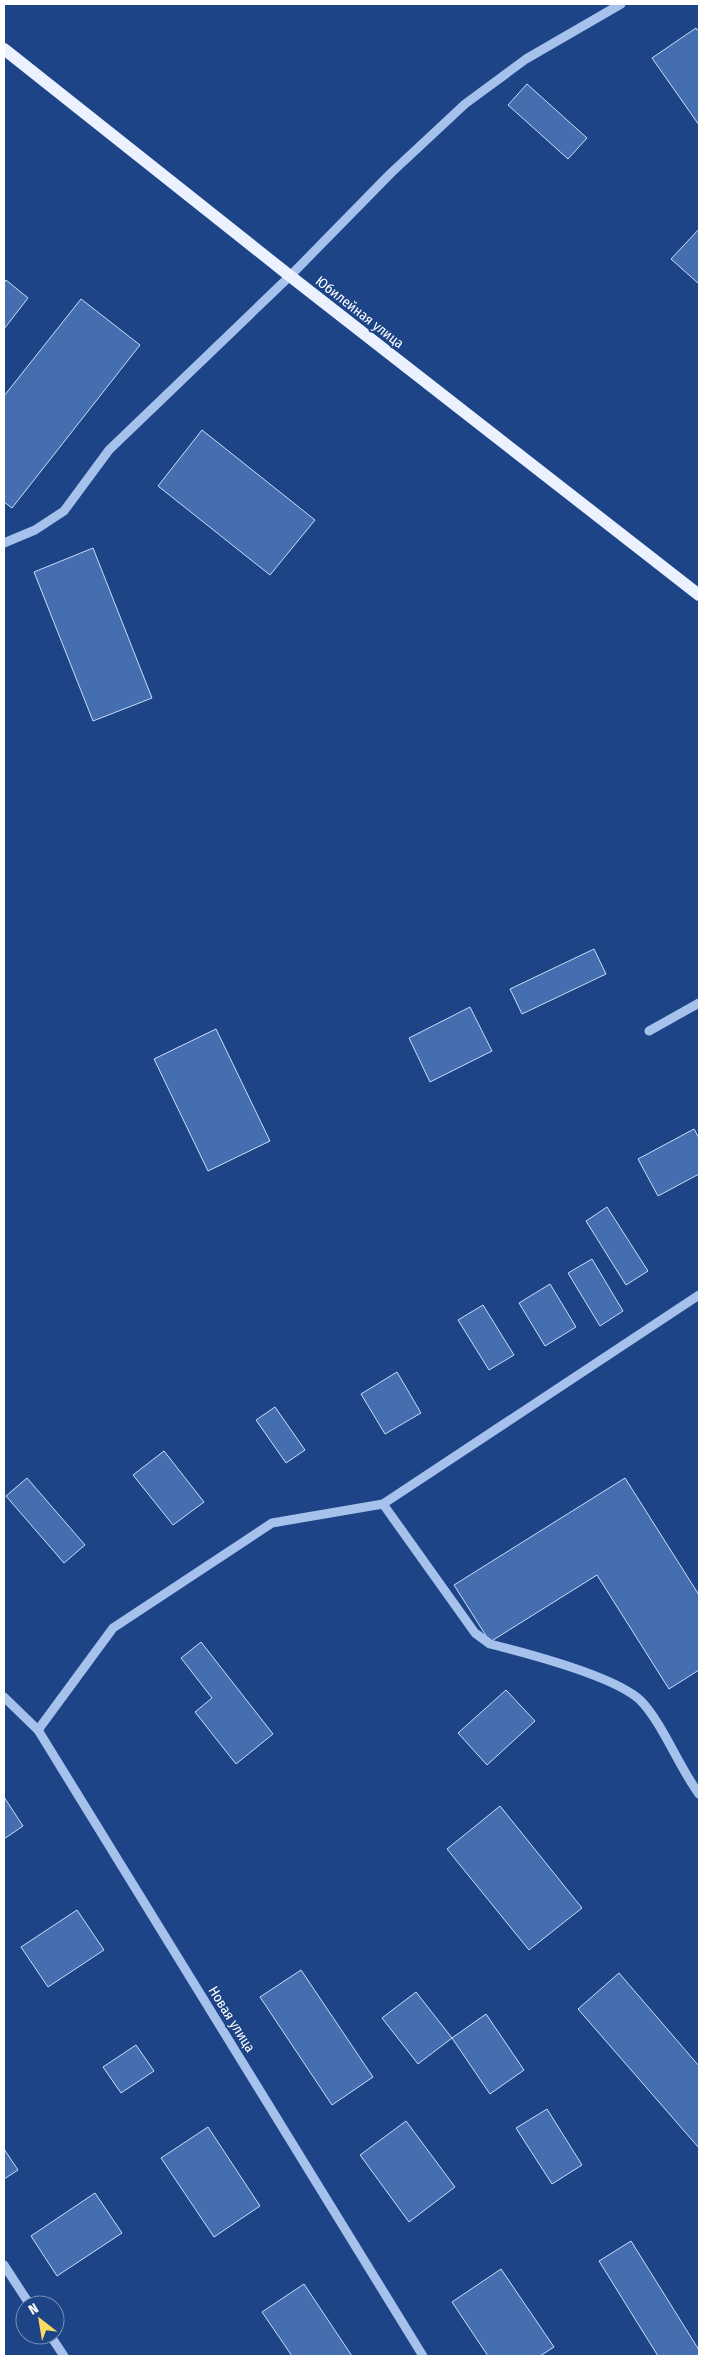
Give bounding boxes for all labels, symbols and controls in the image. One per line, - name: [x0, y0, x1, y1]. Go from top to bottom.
- street label: Юбилейная улица: [312, 273, 407, 352]
- street label: Новая улица: [205, 1983, 259, 2056]
- north arrow: [15, 2295, 65, 2345]
- text: N: [26, 2300, 42, 2319]

